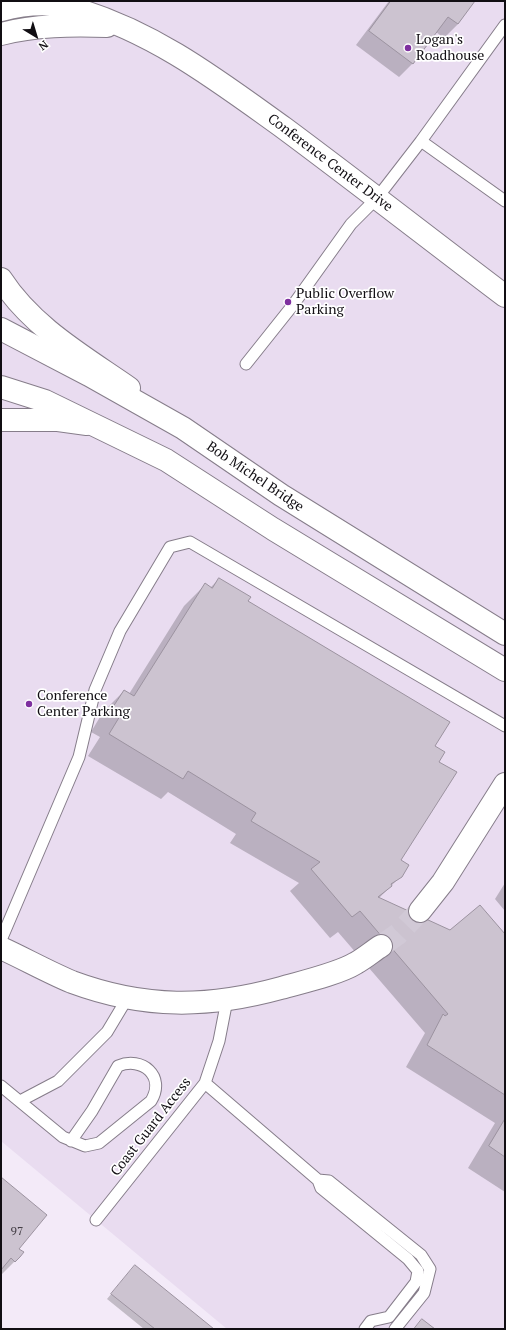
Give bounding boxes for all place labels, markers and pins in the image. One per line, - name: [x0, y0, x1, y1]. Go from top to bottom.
- place label: Logan's Roadhouse: [416, 32, 484, 64]
- marker: Logan's Roadhouse: [403, 43, 413, 53]
- place label: Public Overflow Parking: [296, 286, 394, 318]
- marker: Public Overflow Parking: [283, 297, 293, 307]
- place label: Conference Center Parking: [37, 688, 130, 720]
- marker: Conference Center Parking: [24, 699, 34, 709]

